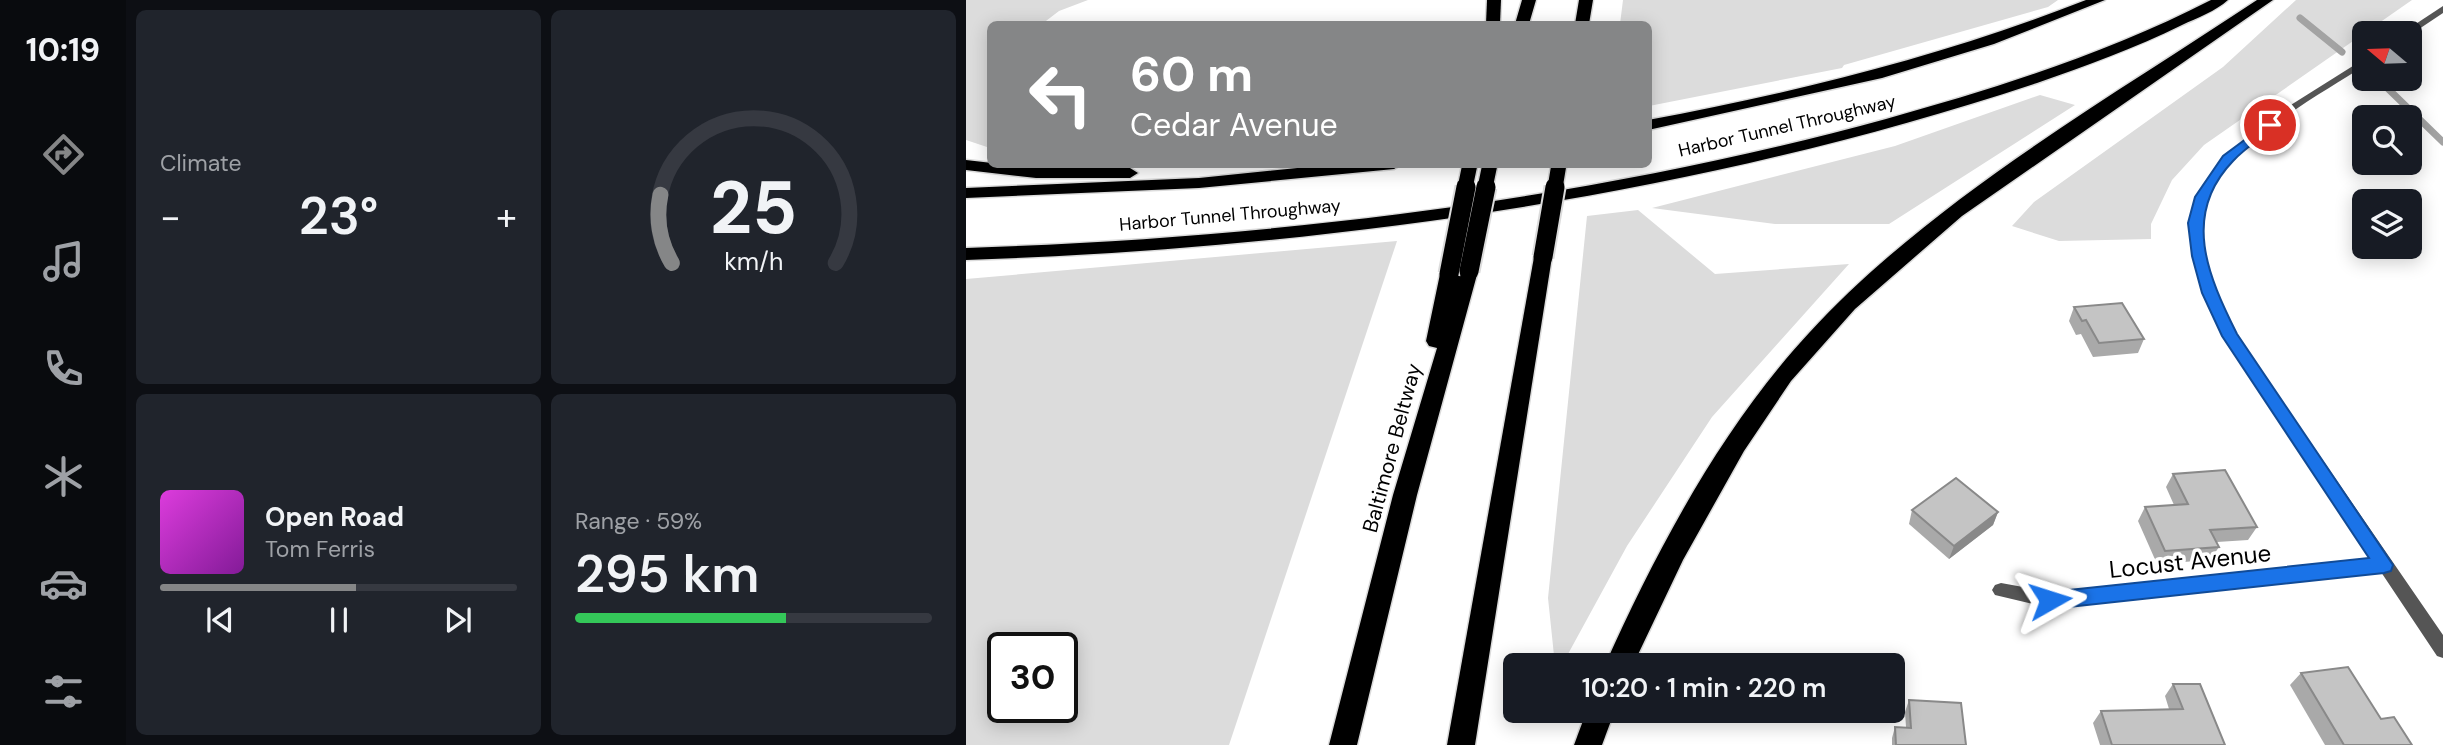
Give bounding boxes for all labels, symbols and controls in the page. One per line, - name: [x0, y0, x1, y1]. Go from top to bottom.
- north arrow: [2352, 21, 2422, 91]
- map controls: [2352, 21, 2422, 259]
- text: 10:19: [26, 29, 100, 71]
- text: 60 m: [1130, 42, 1253, 106]
- icon: left: [1015, 49, 1106, 140]
- street label: Harbor Tunnel Throughway: [1676, 89, 1898, 163]
- pin: [2240, 95, 2300, 155]
- text: Cedar Avenue: [1130, 104, 1338, 146]
- button: search: [2352, 105, 2422, 175]
- icon: arrive: [2251, 106, 2289, 144]
- icon: directions: [39, 130, 88, 179]
- text: Climate: [160, 148, 242, 178]
- text: 25: [710, 161, 797, 256]
- text: 23°: [299, 182, 378, 250]
- button: layers: [2352, 189, 2422, 259]
- text: −: [160, 192, 181, 242]
- text: +: [496, 192, 517, 242]
- street label: Harbor Tunnel Throughway: [1118, 193, 1342, 237]
- icon: music: [39, 237, 88, 286]
- text: km/h: [724, 245, 783, 278]
- icon: phone: [39, 344, 88, 393]
- street label: Baltimore Beltway: [1356, 360, 1428, 536]
- icon: climate: [39, 452, 88, 501]
- text: Open Road: [265, 500, 404, 534]
- text: Range · 59%: [575, 506, 702, 536]
- text: Tom Ferris: [265, 534, 375, 564]
- street label: Locust Avenue: [2107, 537, 2273, 585]
- text: 295 km: [575, 540, 760, 608]
- icon: car: [39, 559, 88, 608]
- position arrow: [2013, 563, 2087, 637]
- icon: previous: [201, 601, 239, 639]
- icon: pause: [320, 601, 358, 639]
- icon: next: [439, 601, 477, 639]
- speed limit sign: 30: [987, 632, 1078, 723]
- icon: filters: [39, 667, 88, 716]
- text: 10:20 · 1 min · 220 m: [1582, 671, 1826, 705]

